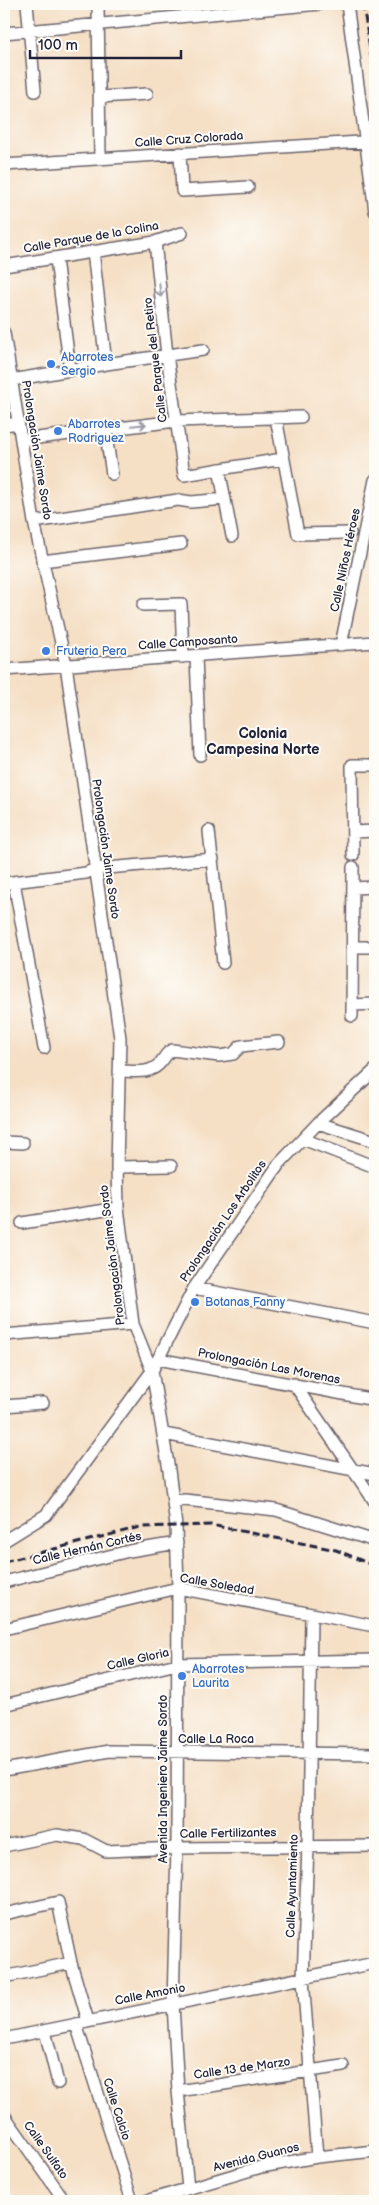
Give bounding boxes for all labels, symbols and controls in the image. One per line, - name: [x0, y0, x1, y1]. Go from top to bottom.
- scale bar: [30, 28, 181, 60]
- text: 100 m: [38, 36, 78, 55]
- street label: Calle Cruz Colorada: [134, 128, 244, 151]
- street label: Calle Parque de la Colina: [22, 218, 160, 257]
- one-way arrow: [155, 282, 165, 298]
- street label: Calle Parque del Retiro: [140, 296, 171, 423]
- place label: Abarrotes Sergio: [61, 350, 113, 379]
- marker: Abarrotes Sergio: [45, 358, 57, 370]
- street label: Prolongación Jaime Sordo: [18, 379, 55, 521]
- place label: Abarrotes Rodriguez: [68, 417, 124, 446]
- one-way arrow: [131, 420, 147, 430]
- marker: Abarrotes Rodriguez: [52, 425, 64, 437]
- street label: Calle Niños Héroes: [327, 507, 364, 613]
- street label: Calle Camposanto: [138, 632, 238, 653]
- place label: Fruteria Pera: [56, 644, 127, 659]
- marker: Fruteria Pera: [40, 645, 52, 657]
- district label: Colonia Campesina Norte: [207, 725, 319, 758]
- street label: Prolongación Jaime Sordo: [88, 778, 123, 920]
- street label: Prolongación Los Arbolitos: [177, 1157, 270, 1285]
- street label: Prolongación Jaime Sordo: [96, 1184, 129, 1326]
- place label: Botanas Fanny: [205, 1295, 286, 1310]
- marker: Botanas Fanny: [189, 1296, 201, 1308]
- street label: Prolongación Las Morenas: [196, 1345, 341, 1388]
- street label: Calle Hernán Cortés: [31, 1529, 143, 1568]
- street label: Calle Soledad: [179, 1571, 255, 1598]
- street label: Calle Gloria: [106, 1645, 171, 1674]
- place label: Abarrotes Laurita: [192, 1662, 244, 1691]
- marker: Abarrotes Laurita: [176, 1670, 188, 1682]
- street label: Avenida Ingeniero Jaime Sordo: [156, 1695, 171, 1863]
- street label: Calle La Roca: [178, 1732, 254, 1747]
- street label: Calle Fertilizantes: [179, 1825, 277, 1842]
- street label: Calle Ayuntamiento: [283, 1834, 302, 1938]
- street label: Calle Amonio: [114, 1980, 187, 2009]
- street label: Calle 13 de Marzo: [193, 2054, 292, 2083]
- street label: Calle Calcio: [99, 2076, 134, 2142]
- street label: Calle Sulfato: [20, 2118, 71, 2182]
- street label: Avenida Guanos: [211, 2140, 301, 2175]

